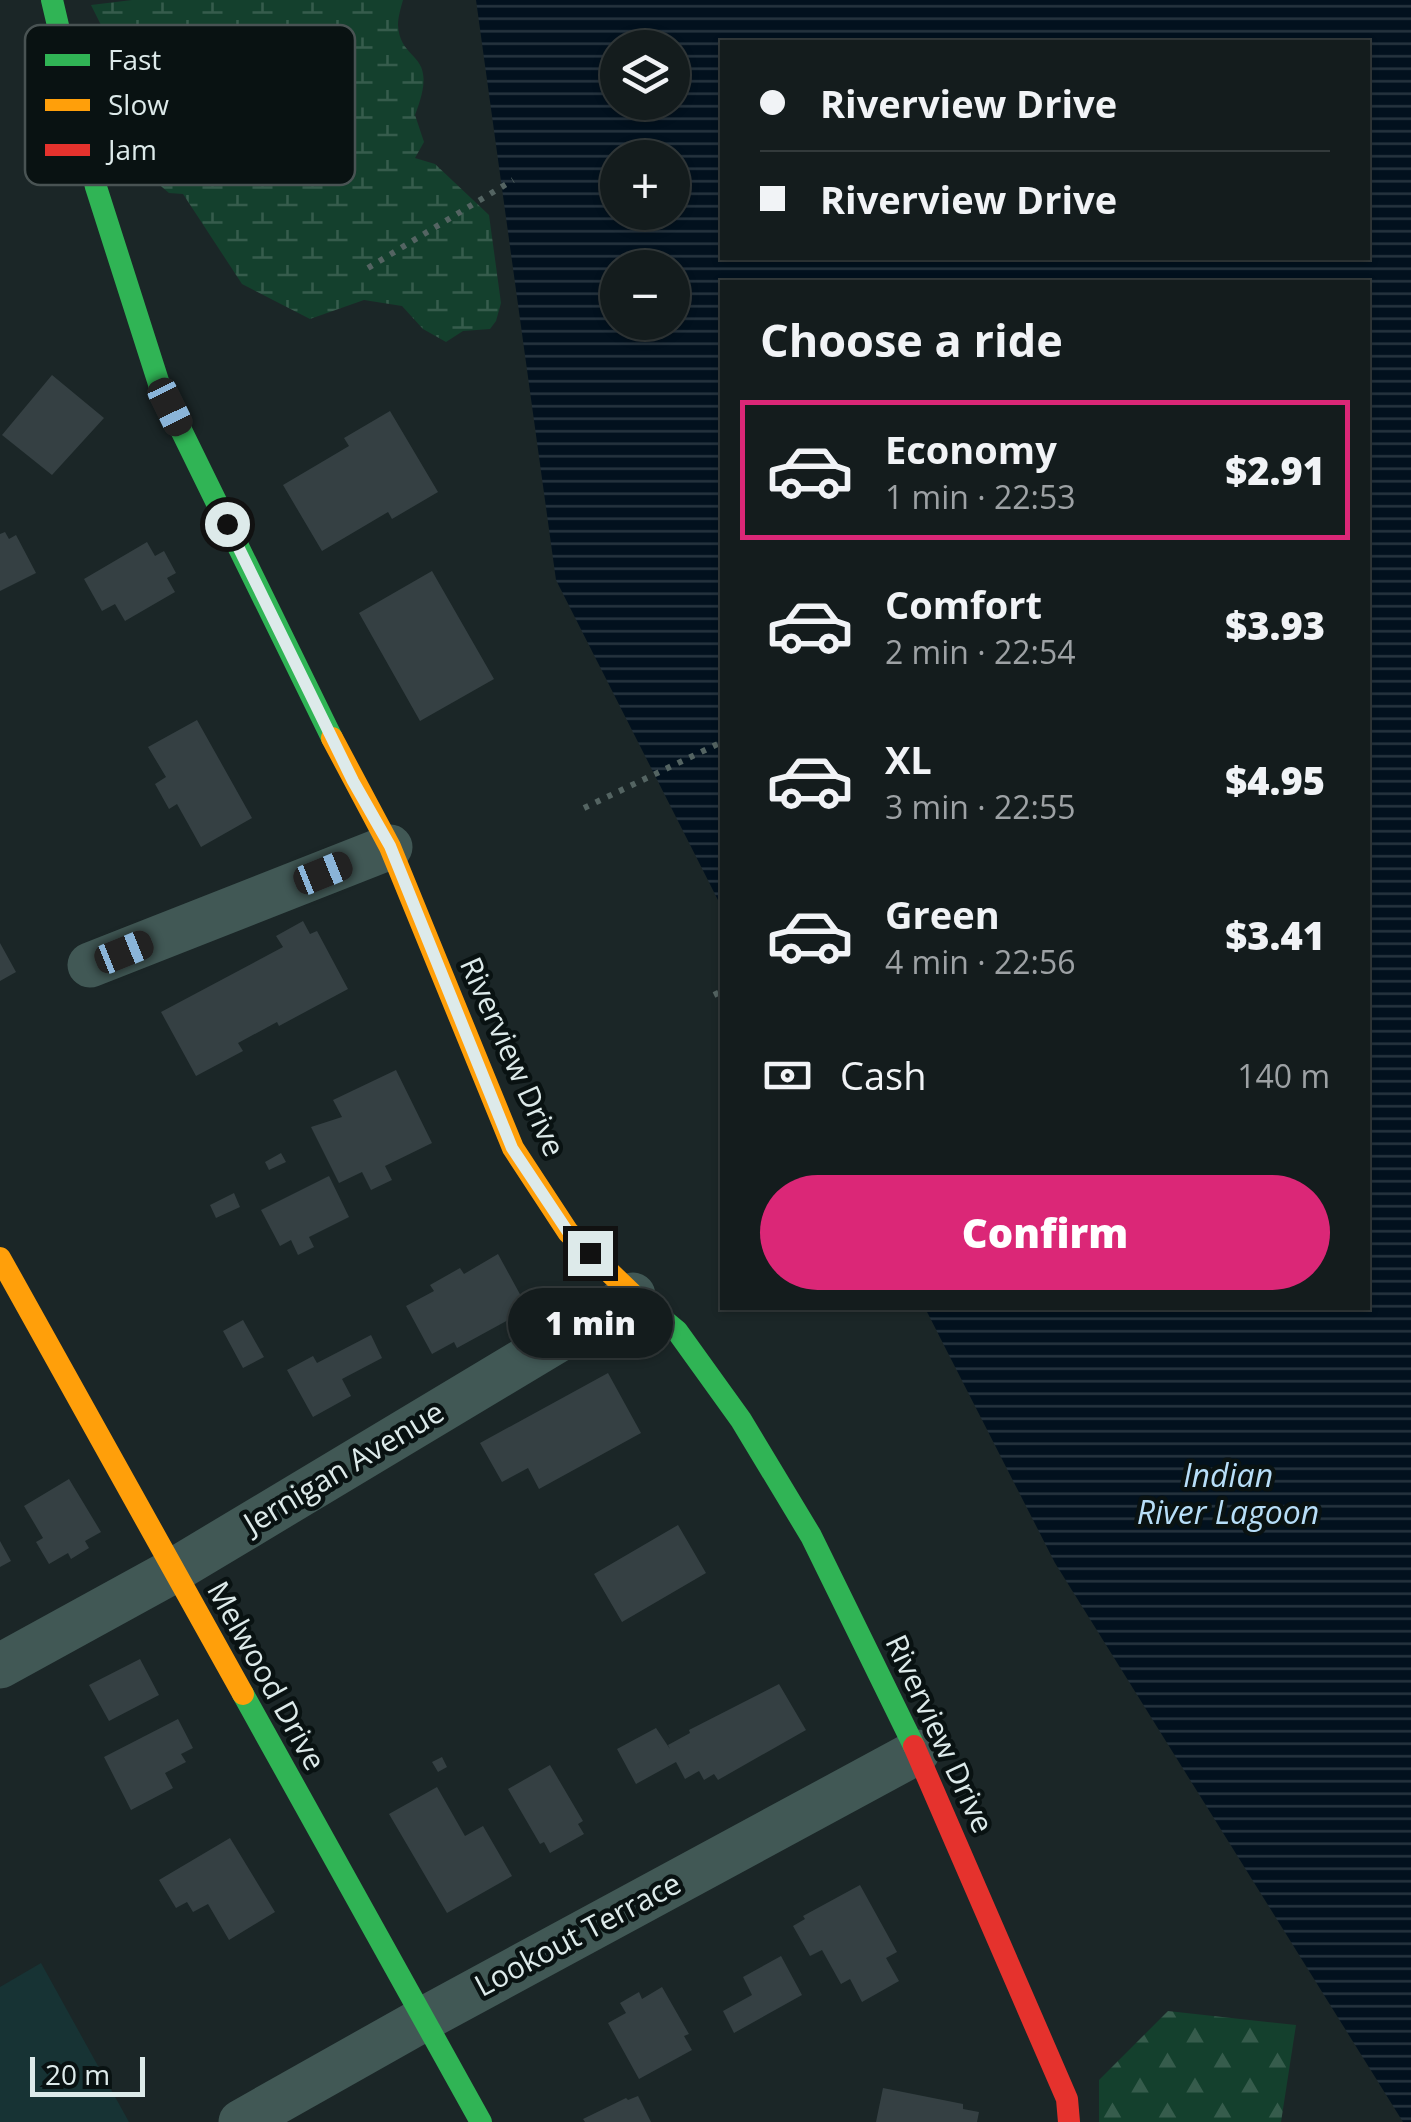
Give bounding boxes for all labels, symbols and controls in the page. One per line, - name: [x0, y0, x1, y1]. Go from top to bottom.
- legend: [25, 25, 355, 185]
- map controls: [600, 30, 690, 340]
- button: layers: [600, 30, 690, 120]
- text: Fast: [108, 40, 161, 78]
- text: Riverview Drive: [820, 77, 1117, 129]
- text: Slow: [108, 85, 169, 123]
- text: Jam: [105, 130, 157, 168]
- button: +: [600, 140, 690, 230]
- text: Riverview Drive: [820, 173, 1117, 225]
- button: −: [600, 250, 690, 340]
- text: Choose a ride: [760, 309, 1063, 370]
- car: [143, 373, 197, 441]
- text: Economy: [885, 423, 1057, 475]
- icon: car: [765, 425, 855, 515]
- text: $2.91: [1225, 444, 1325, 496]
- text: 1 min · 22:53: [885, 475, 1076, 518]
- route start: [205, 502, 250, 547]
- text: Comfort: [885, 578, 1042, 630]
- icon: car: [765, 580, 855, 670]
- text: $3.93: [1225, 599, 1325, 651]
- text: 2 min · 22:54: [885, 630, 1076, 673]
- text: XL: [885, 733, 932, 785]
- icon: car: [765, 735, 855, 825]
- text: $4.95: [1225, 754, 1325, 806]
- text: 3 min · 22:55: [885, 785, 1076, 828]
- car: [290, 848, 356, 898]
- text: Green: [885, 888, 1000, 940]
- icon: car: [765, 890, 855, 980]
- text: $3.41: [1225, 909, 1325, 961]
- car: [91, 927, 157, 977]
- text: 4 min · 22:56: [885, 940, 1076, 983]
- street label: Riverview Drive: [451, 950, 576, 1163]
- icon: cash: [760, 1048, 815, 1103]
- text: Cash: [840, 1049, 926, 1101]
- text: 140 m: [1237, 1054, 1330, 1097]
- button: Confirm: [760, 1175, 1330, 1290]
- route end: [568, 1231, 613, 1276]
- callout: 1 min: [508, 1288, 672, 1358]
- text: 1 min: [545, 1301, 636, 1344]
- street label: Jernigan Avenue: [233, 1391, 451, 1544]
- water label: Indian River Lagoon: [1137, 1453, 1319, 1533]
- street label: Melwood Drive: [198, 1573, 336, 1777]
- street label: Riverview Drive: [877, 1628, 1004, 1839]
- street label: Lookout Terrace: [467, 1862, 688, 2005]
- scale bar: [30, 2052, 145, 2096]
- text: 20 m: [45, 2055, 110, 2093]

